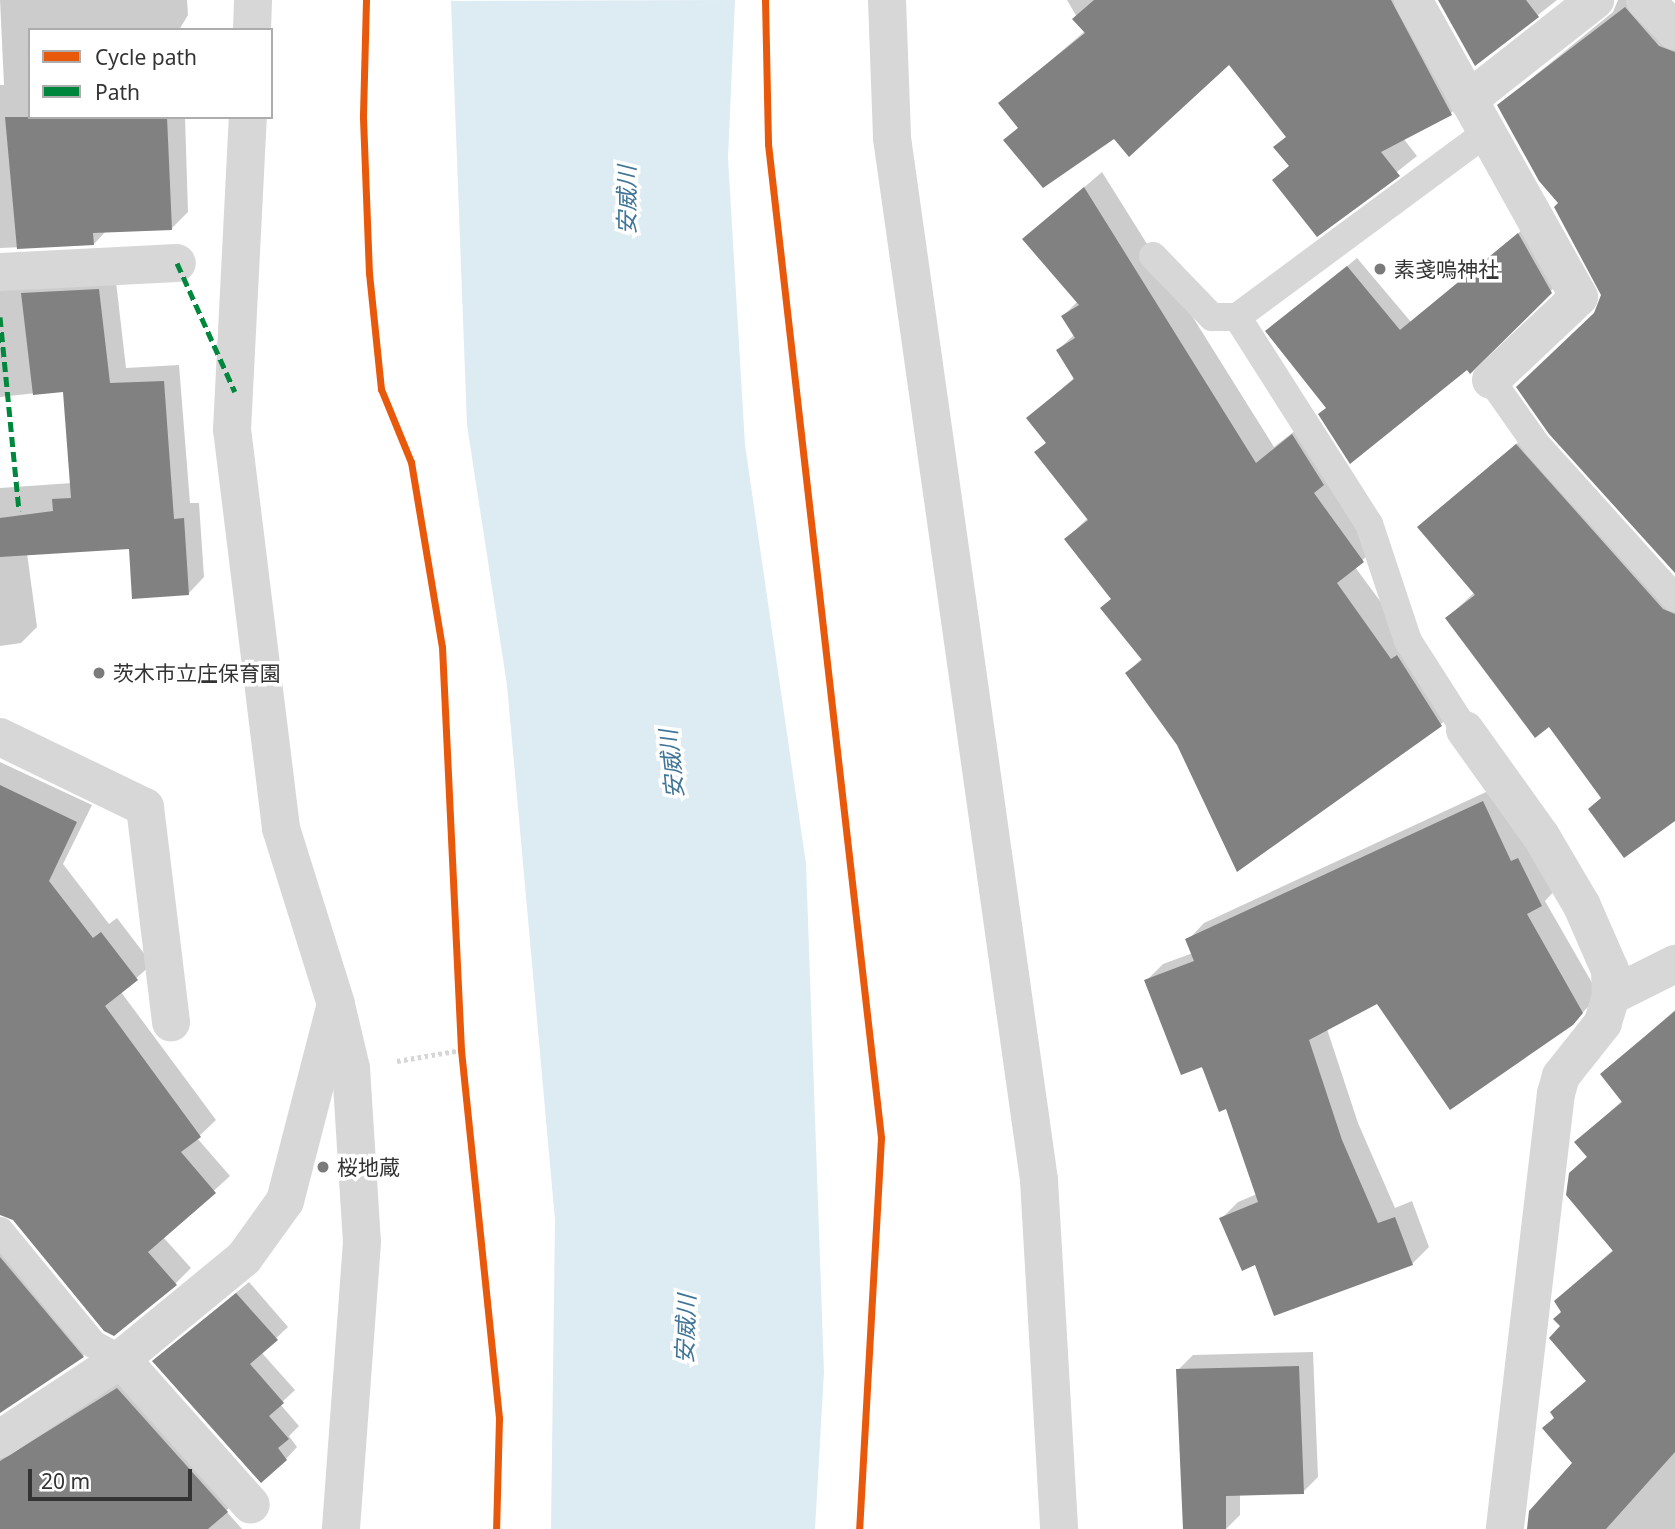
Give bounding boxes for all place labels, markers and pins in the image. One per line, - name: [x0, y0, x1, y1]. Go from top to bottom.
- place label: 素戔嗚神社: [1394, 256, 1499, 282]
- marker: 素戔嗚神社: [1372, 261, 1388, 277]
- place label: 茨木市立庄保育園: [113, 660, 281, 686]
- marker: 茨木市立庄保育園: [91, 665, 107, 681]
- place label: 桜地蔵: [337, 1154, 400, 1180]
- marker: 桜地蔵: [315, 1159, 331, 1175]

